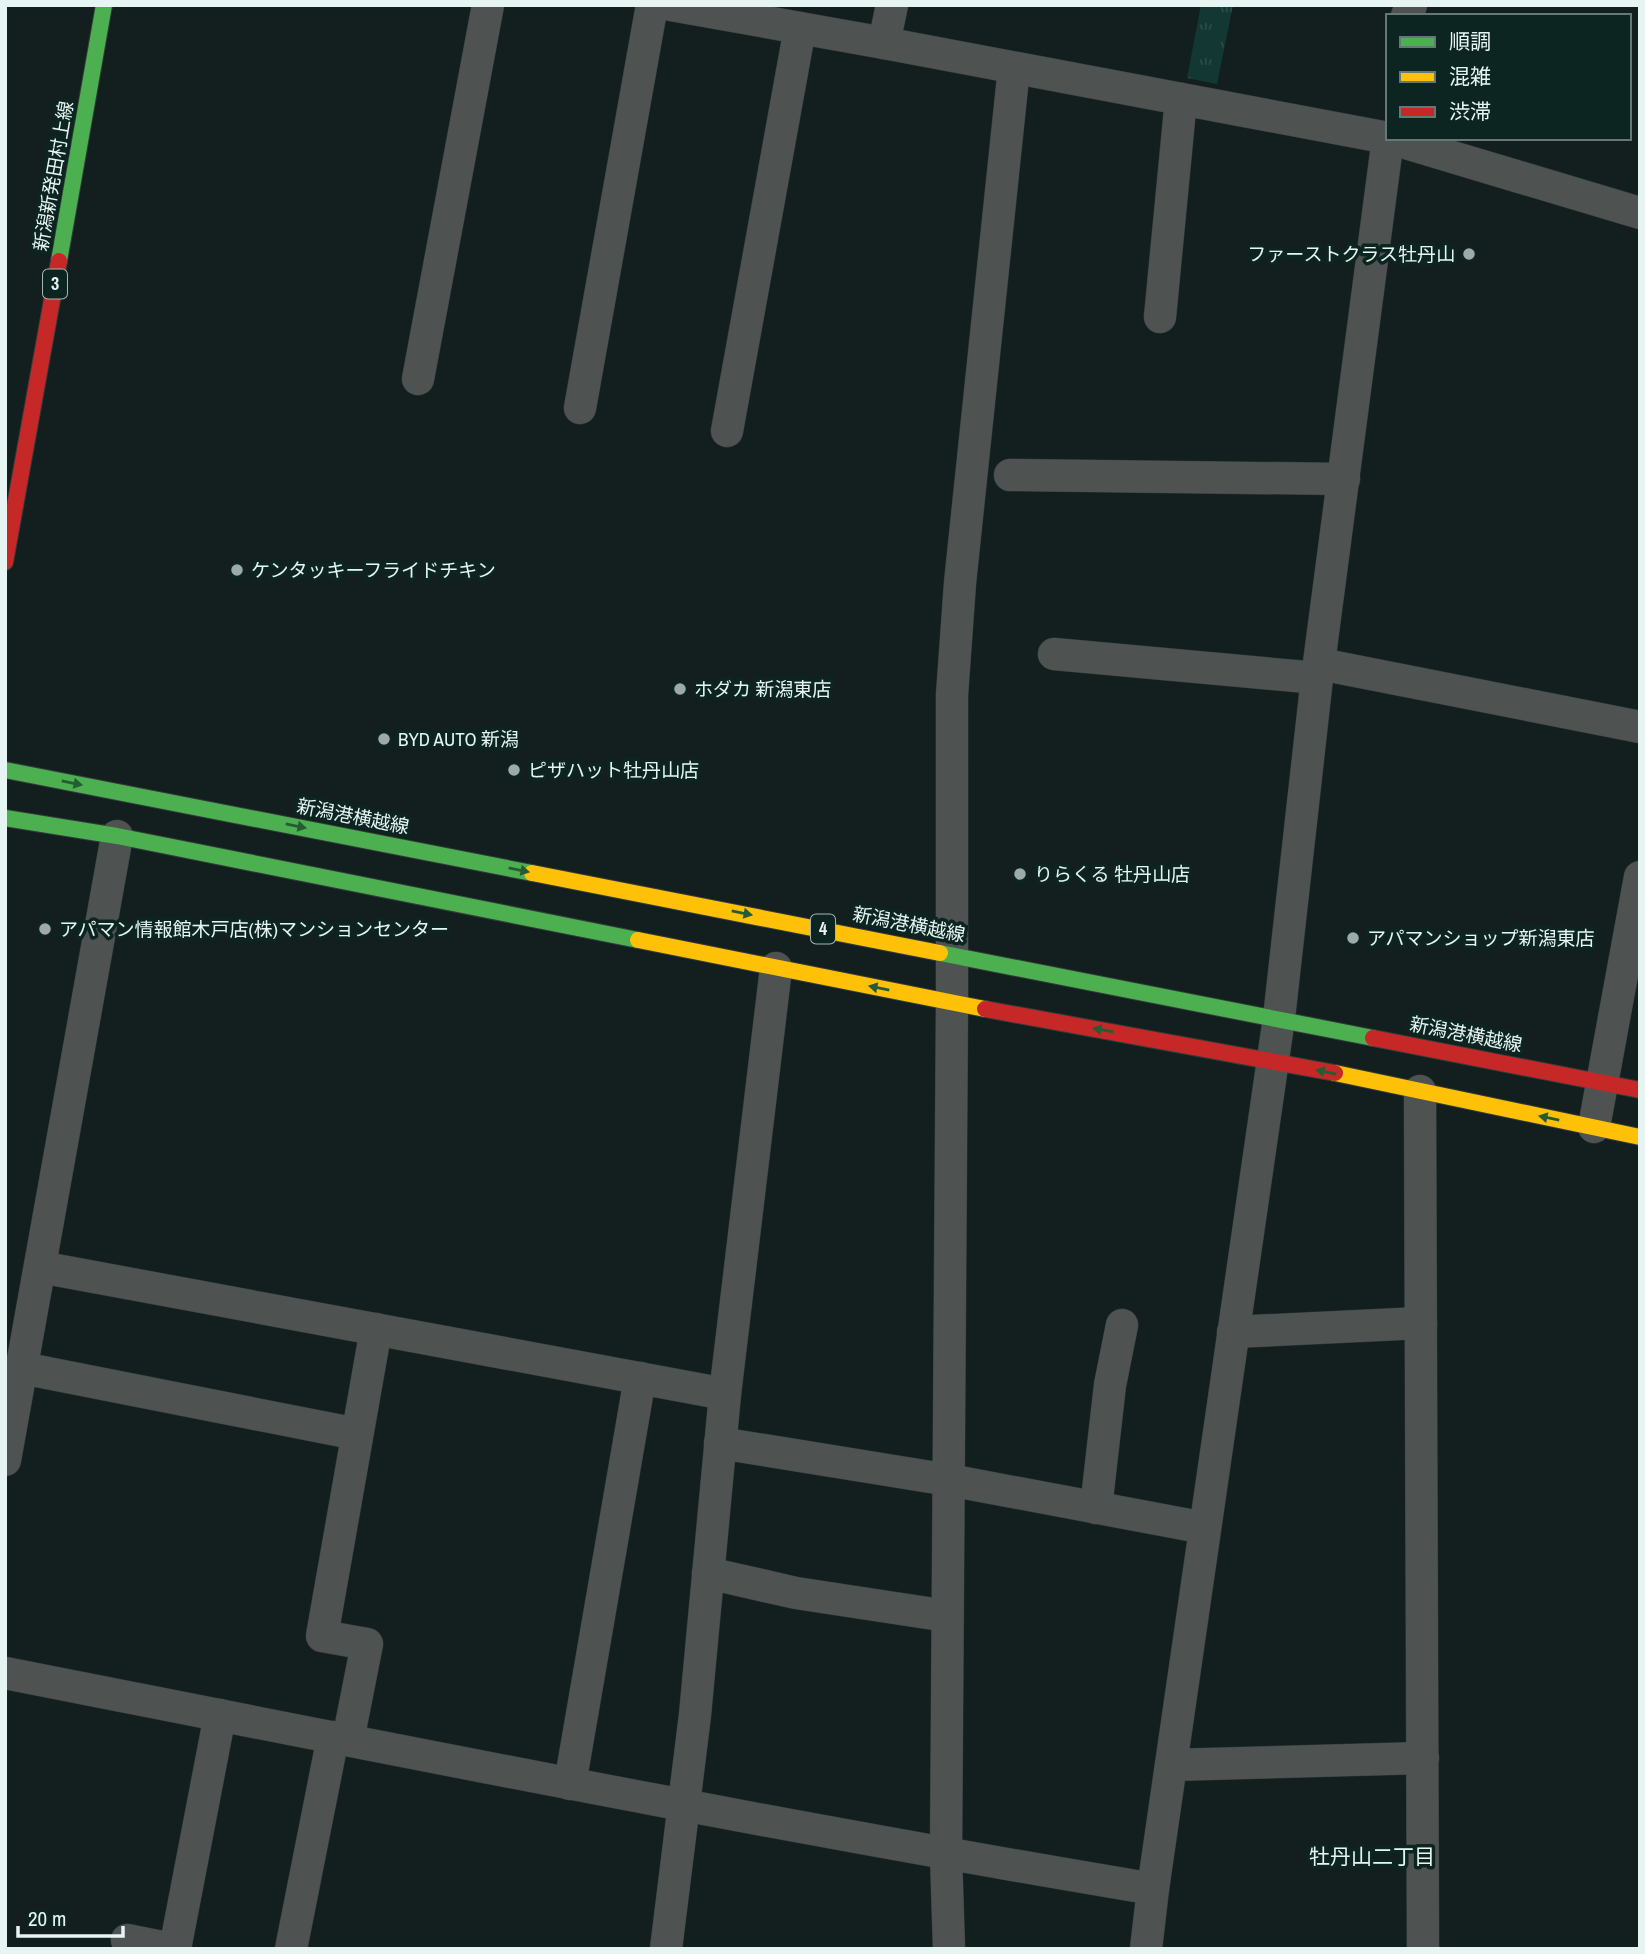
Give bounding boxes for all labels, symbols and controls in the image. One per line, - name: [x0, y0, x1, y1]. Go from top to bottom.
- legend: [1386, 14, 1631, 140]
- text: 順調: [1449, 27, 1491, 56]
- text: 混雑: [1449, 62, 1491, 91]
- text: 渋滞: [1449, 97, 1491, 126]
- street label: 新潟新発田村上線: [27, 99, 79, 253]
- place label: ファーストクラス牡丹山: [1247, 241, 1455, 267]
- marker: ファーストクラス牡丹山: [1461, 246, 1477, 262]
- road number: 3: [43, 270, 67, 298]
- place label: ケンタッキーフライドチキン: [251, 557, 496, 583]
- marker: ケンタッキーフライドチキン: [229, 562, 245, 578]
- place label: ホダカ 新潟東店: [694, 676, 831, 702]
- marker: ホダカ 新潟東店: [672, 681, 688, 697]
- place label: BYD AUTO 新潟: [398, 726, 519, 752]
- marker: BYD AUTO 新潟: [376, 731, 392, 747]
- place label: ピザハット牡丹山店: [528, 757, 699, 783]
- marker: ピザハット牡丹山店: [506, 762, 522, 778]
- one-way arrow: [61, 777, 83, 788]
- street label: 新潟港横越線: [295, 792, 411, 840]
- one-way arrow: [285, 821, 307, 832]
- place label: りらくる 牡丹山店: [1034, 861, 1190, 887]
- one-way arrow: [508, 864, 530, 875]
- marker: りらくる 牡丹山店: [1012, 866, 1028, 882]
- street label: 新潟港横越線: [851, 900, 967, 948]
- one-way arrow: [731, 908, 753, 919]
- road number: 4: [811, 914, 835, 944]
- place label: アパマン情報館木戸店(株)マンションセンター: [59, 916, 449, 942]
- marker: アパマン情報館木戸店(株)マンションセンター: [37, 921, 53, 937]
- place label: アパマンショップ新潟東店: [1367, 925, 1595, 951]
- marker: アパマンショップ新潟東店: [1345, 930, 1361, 946]
- one-way arrow: [868, 983, 890, 994]
- street label: 新潟港横越線: [1408, 1010, 1524, 1058]
- one-way arrow: [1092, 1024, 1114, 1035]
- one-way arrow: [1315, 1066, 1337, 1077]
- one-way arrow: [1538, 1112, 1560, 1123]
- district label: 牡丹山二丁目: [1309, 1842, 1435, 1871]
- scale bar: [18, 1895, 122, 1939]
- text: 20 m: [28, 1904, 66, 1933]

